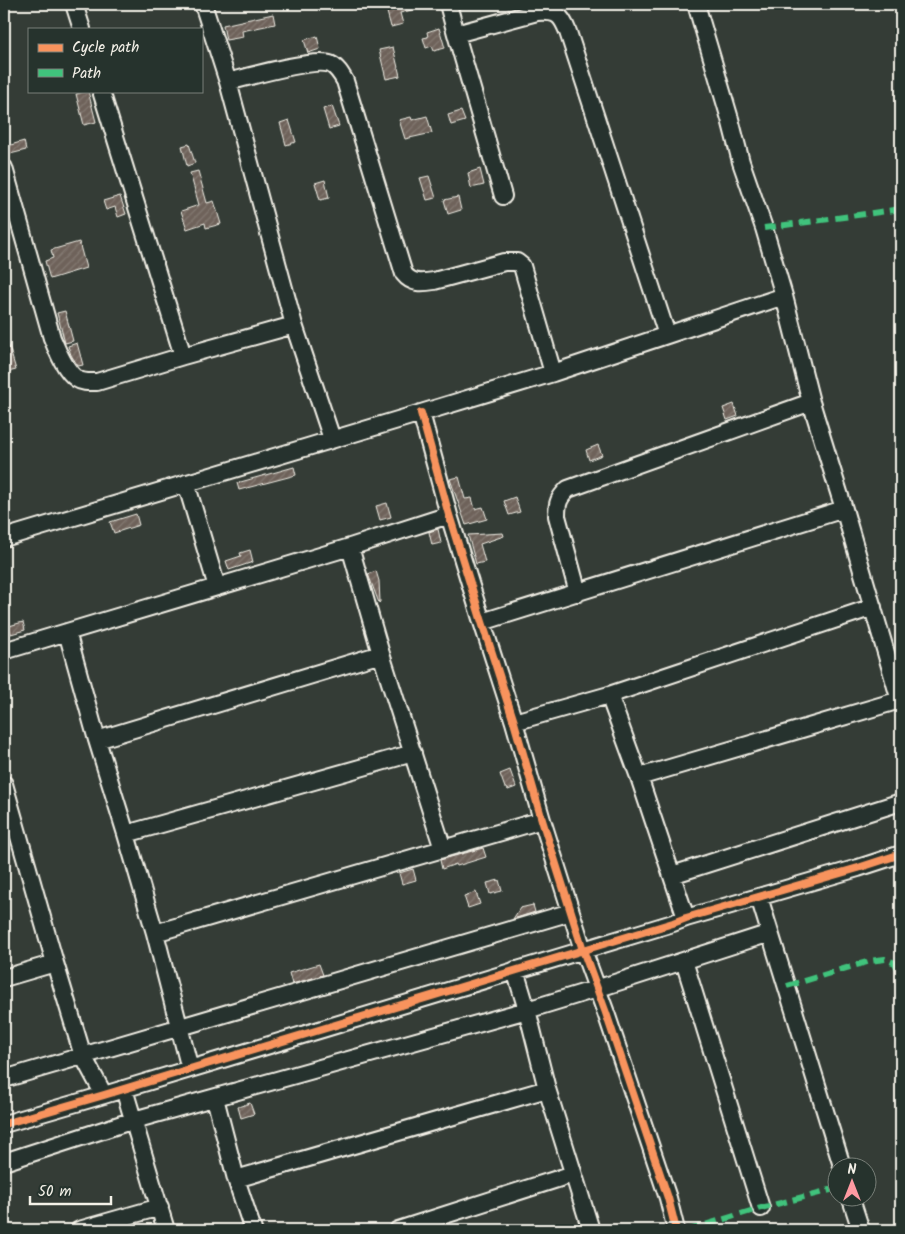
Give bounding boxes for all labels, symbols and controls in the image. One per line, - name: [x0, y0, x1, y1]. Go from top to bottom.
- legend: [28, 28, 202, 92]
- text: Cycle path: [72, 36, 139, 60]
- text: Path: [72, 62, 101, 86]
- north arrow: [828, 1156, 878, 1206]
- text: N: [848, 1159, 857, 1181]
- scale bar: [30, 1174, 111, 1206]
- text: 50 m: [38, 1180, 72, 1204]

